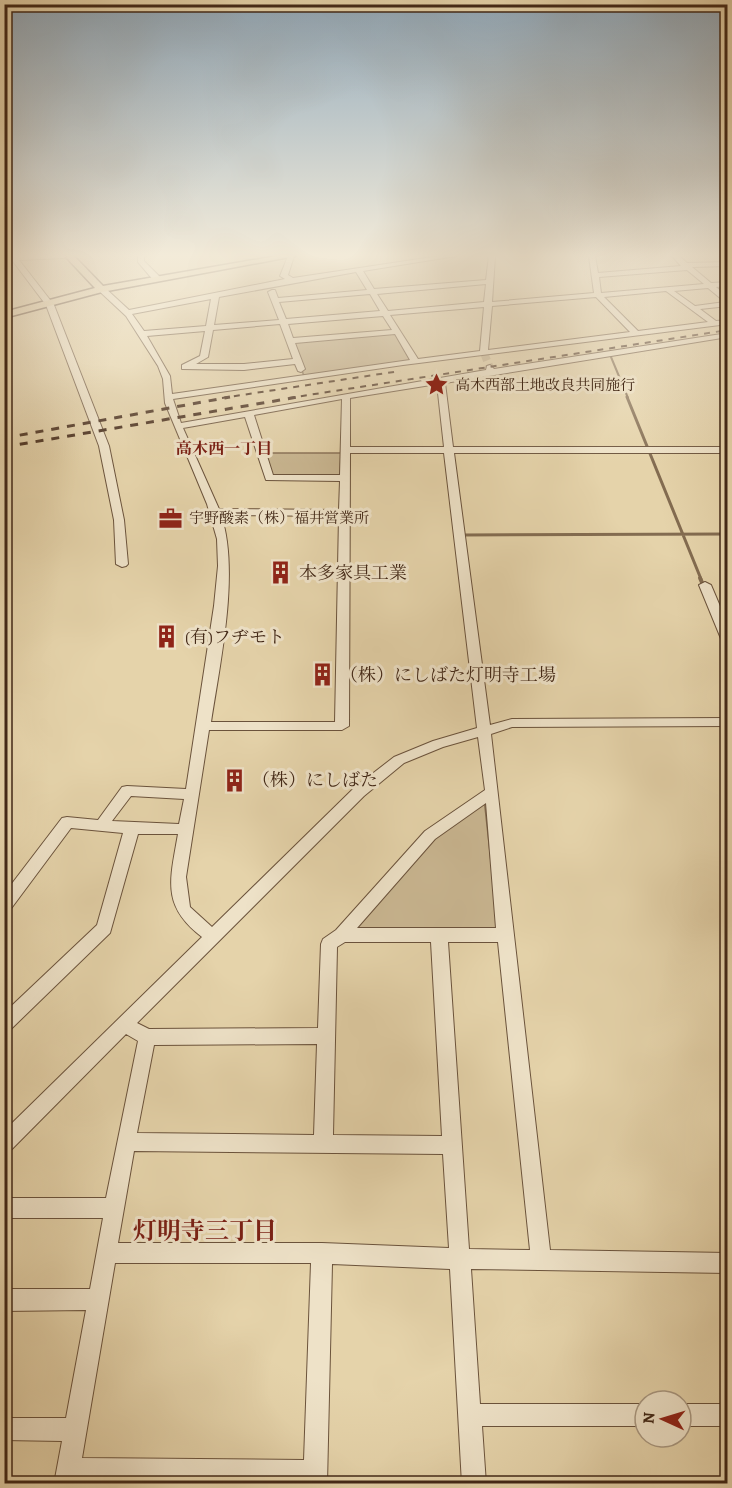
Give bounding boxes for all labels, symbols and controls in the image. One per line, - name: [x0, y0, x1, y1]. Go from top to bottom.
- place icon: 高木西部土地改良共同施行: [424, 372, 450, 398]
- place label: 高木西部土地改良共同施行: [455, 375, 635, 395]
- district label: 高木西一丁目: [176, 438, 272, 460]
- office icon: 宇野酸素（株）福井営業所: [158, 505, 184, 531]
- place label: 宇野酸素（株）福井営業所: [189, 508, 369, 528]
- building icon: 本多家具工業: [268, 560, 294, 586]
- place label: 本多家具工業: [299, 561, 407, 585]
- building icon: (有)フヂモト: [154, 624, 180, 650]
- place label: (有)フヂモト: [185, 625, 285, 649]
- building icon: （株）にしばた灯明寺工場: [309, 662, 335, 688]
- place label: （株）にしばた灯明寺工場: [340, 663, 556, 687]
- building icon: （株）にしばた: [221, 767, 247, 793]
- place label: （株）にしばた: [252, 768, 378, 792]
- district label: 灯明寺三丁目: [133, 1215, 277, 1247]
- north arrow: [633, 1389, 693, 1449]
- text: N: [638, 1411, 660, 1425]

